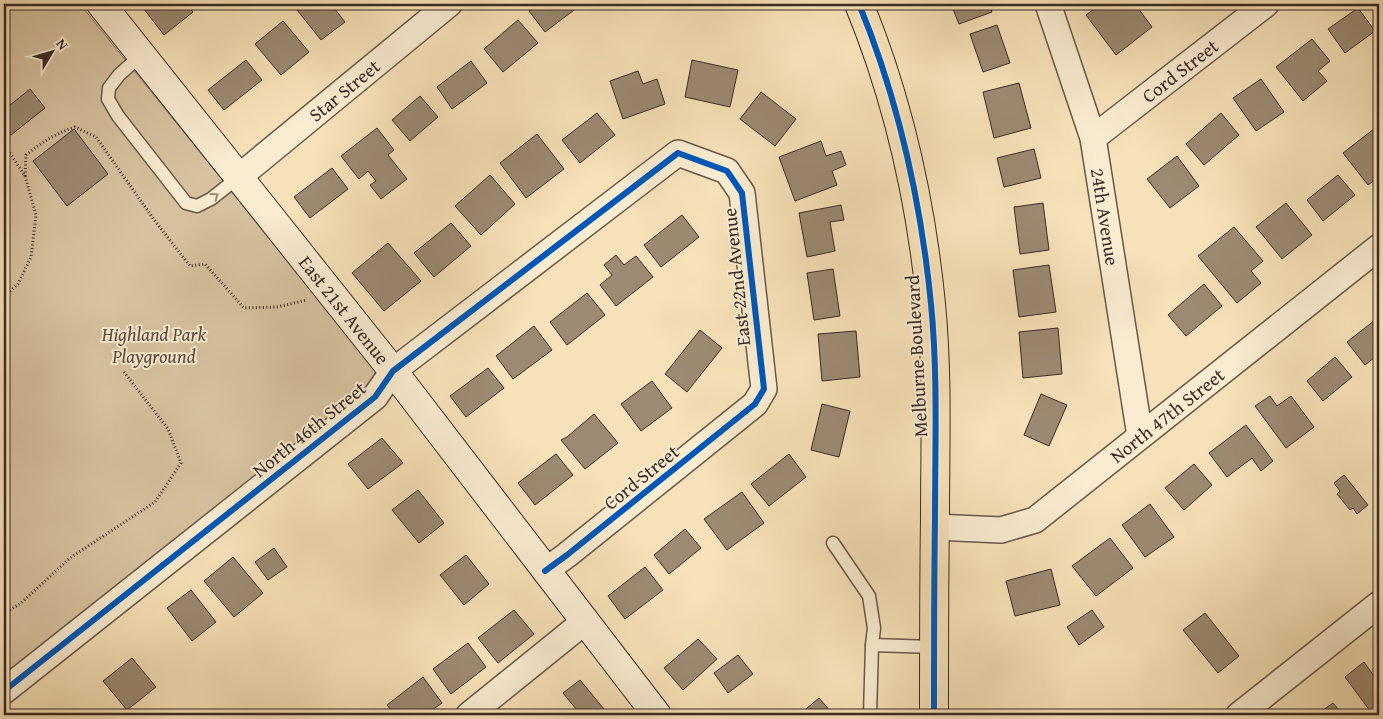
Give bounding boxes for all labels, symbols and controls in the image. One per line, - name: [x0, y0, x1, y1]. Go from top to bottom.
- north arrow: [28, 28, 78, 78]
- street label: Cord Street: [1136, 32, 1224, 109]
- text: N: [51, 34, 73, 54]
- street label: Star Street: [302, 52, 386, 128]
- street label: 24th Avenue: [1084, 166, 1127, 267]
- one-way arrow: [209, 193, 219, 202]
- street label: East 22nd Avenue: [715, 206, 757, 347]
- street label: East 21st Avenue: [292, 250, 397, 370]
- street label: Melburne Boulevard: [898, 273, 934, 438]
- park label: Highland Park Playground: [101, 320, 207, 370]
- street label: North 47th Street: [1104, 361, 1231, 470]
- street label: North 46th Street: [246, 374, 372, 484]
- street label: Cord Street: [597, 438, 685, 516]

